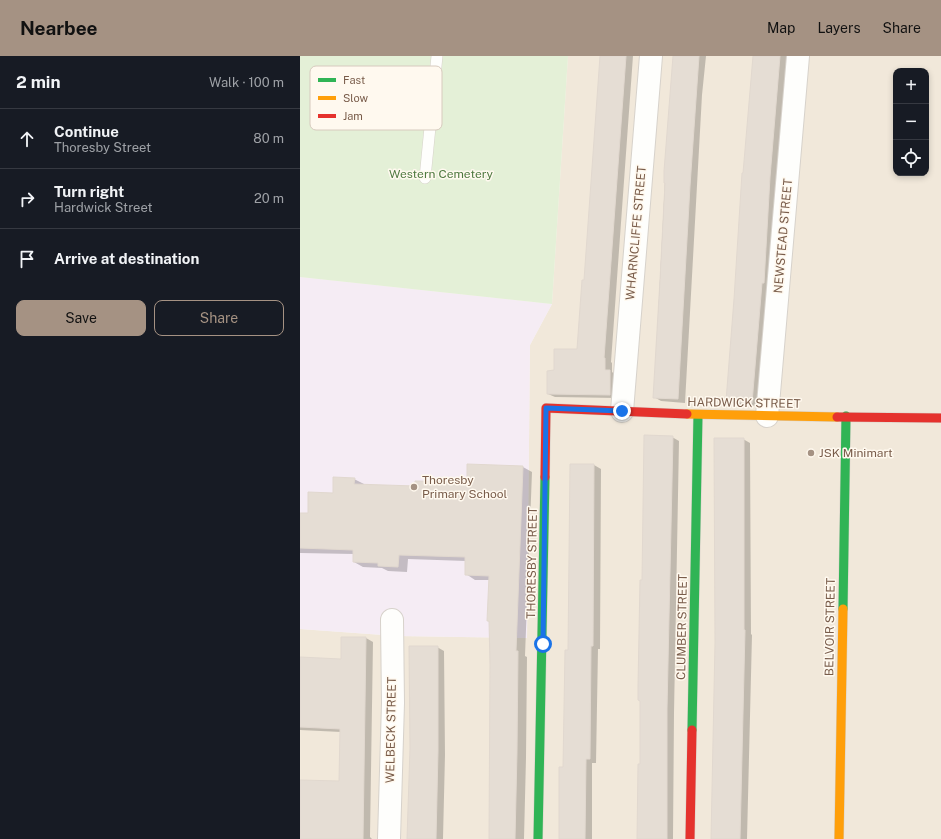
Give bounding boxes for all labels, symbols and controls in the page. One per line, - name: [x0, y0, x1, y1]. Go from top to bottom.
- text: Nearbee: [20, 17, 98, 39]
- text: Map: [767, 20, 795, 36]
- text: Layers: [817, 20, 861, 36]
- text: Share: [883, 20, 921, 36]
- legend: [310, 66, 442, 130]
- map controls: [893, 68, 929, 176]
- button: +: [893, 68, 929, 104]
- text: 2 min: [16, 72, 61, 92]
- text: Fast: [343, 74, 365, 86]
- text: Walk · 100 m: [209, 75, 284, 90]
- text: Slow: [343, 92, 369, 104]
- button: −: [893, 104, 929, 140]
- text: Jam: [343, 110, 363, 122]
- text: Continue: [54, 123, 119, 140]
- icon: ahead: [16, 128, 38, 150]
- text: 80 m: [253, 131, 284, 146]
- text: Thoresby Street: [54, 140, 151, 155]
- button: locate: [893, 140, 929, 176]
- street label: WHARNCLIFFE STREET: [623, 165, 649, 301]
- park label: Western Cemetery: [389, 167, 494, 181]
- street label: NEWSTEAD STREET: [771, 178, 795, 294]
- text: Turn right: [54, 183, 124, 200]
- icon: right: [16, 188, 38, 210]
- text: 20 m: [254, 191, 284, 206]
- text: Hardwick Street: [54, 200, 153, 215]
- icon: arrive: [16, 248, 38, 270]
- text: Arrive at destination: [54, 250, 199, 267]
- button: Save: [16, 300, 146, 336]
- button: Share: [154, 300, 284, 336]
- street label: HARDWICK STREET: [687, 395, 801, 411]
- route end: [613, 402, 631, 420]
- place label: JSK Minimart: [819, 446, 893, 460]
- marker: JSK Minimart: [806, 448, 816, 458]
- place label: Thoresby Primary School: [422, 473, 507, 501]
- marker: Thoresby Primary School: [409, 482, 419, 492]
- street label: THORESBY STREET: [524, 507, 540, 619]
- street label: CLUMBER STREET: [674, 574, 690, 680]
- street label: BELVOIR STREET: [822, 578, 838, 676]
- route start: [534, 635, 552, 653]
- street label: WELBECK STREET: [383, 677, 399, 783]

